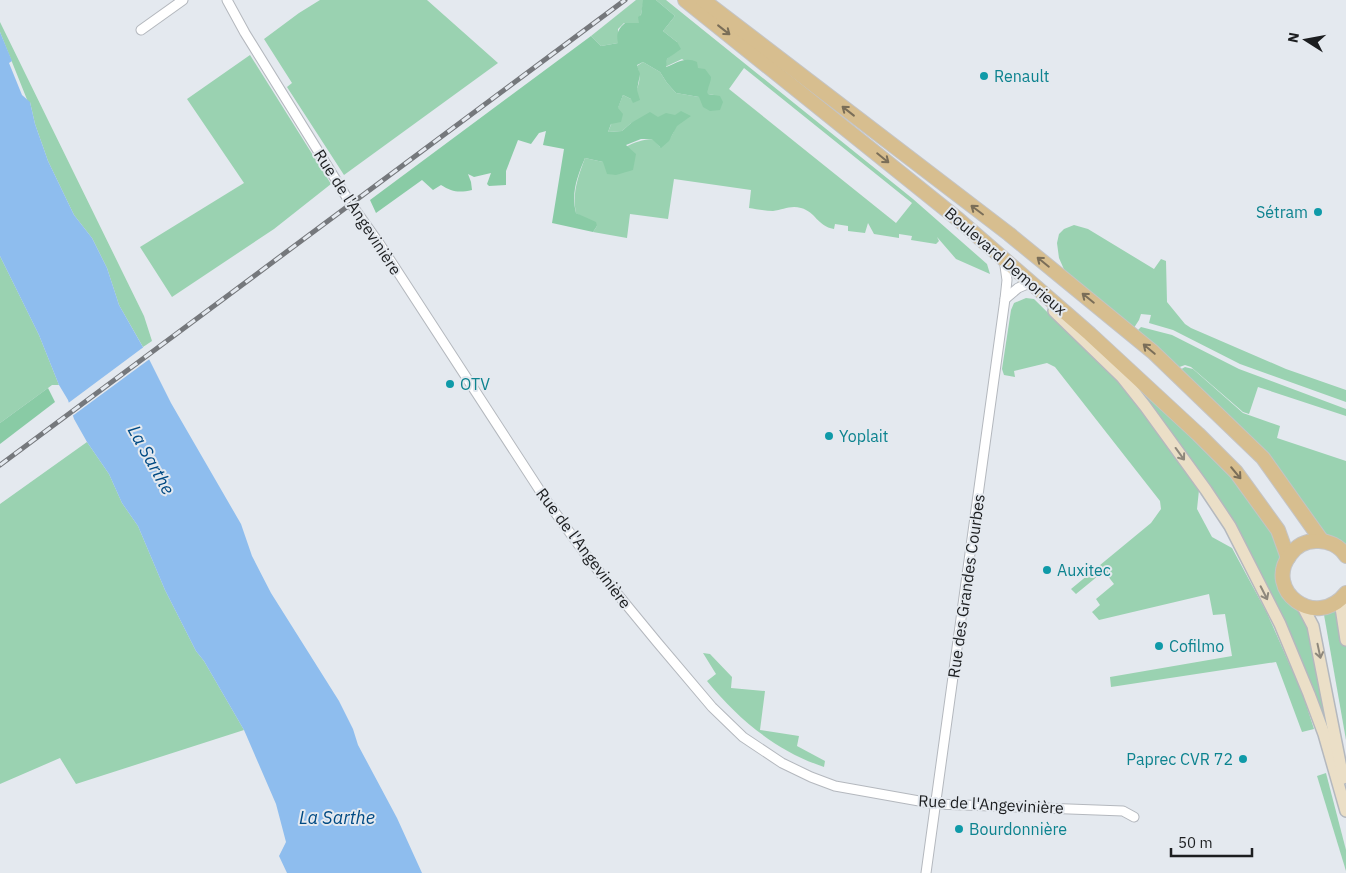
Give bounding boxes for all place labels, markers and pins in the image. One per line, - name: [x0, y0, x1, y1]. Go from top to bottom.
- place label: Renault: [994, 66, 1049, 86]
- marker: Renault: [978, 70, 990, 82]
- place label: Sétram: [1256, 202, 1308, 222]
- marker: Sétram: [1312, 206, 1324, 218]
- place label: OTV: [460, 374, 490, 394]
- marker: OTV: [444, 378, 456, 390]
- place label: Yoplait: [839, 426, 888, 446]
- marker: Yoplait: [823, 430, 835, 442]
- place label: Auxitec: [1057, 560, 1111, 580]
- marker: Auxitec: [1041, 564, 1053, 576]
- place label: Cofilmo: [1169, 636, 1224, 656]
- marker: Cofilmo: [1153, 640, 1165, 652]
- place label: Paprec CVR 72: [1126, 749, 1233, 769]
- marker: Paprec CVR 72: [1237, 753, 1249, 765]
- place label: Bourdonnière: [969, 819, 1067, 839]
- marker: Bourdonnière: [953, 823, 965, 835]

